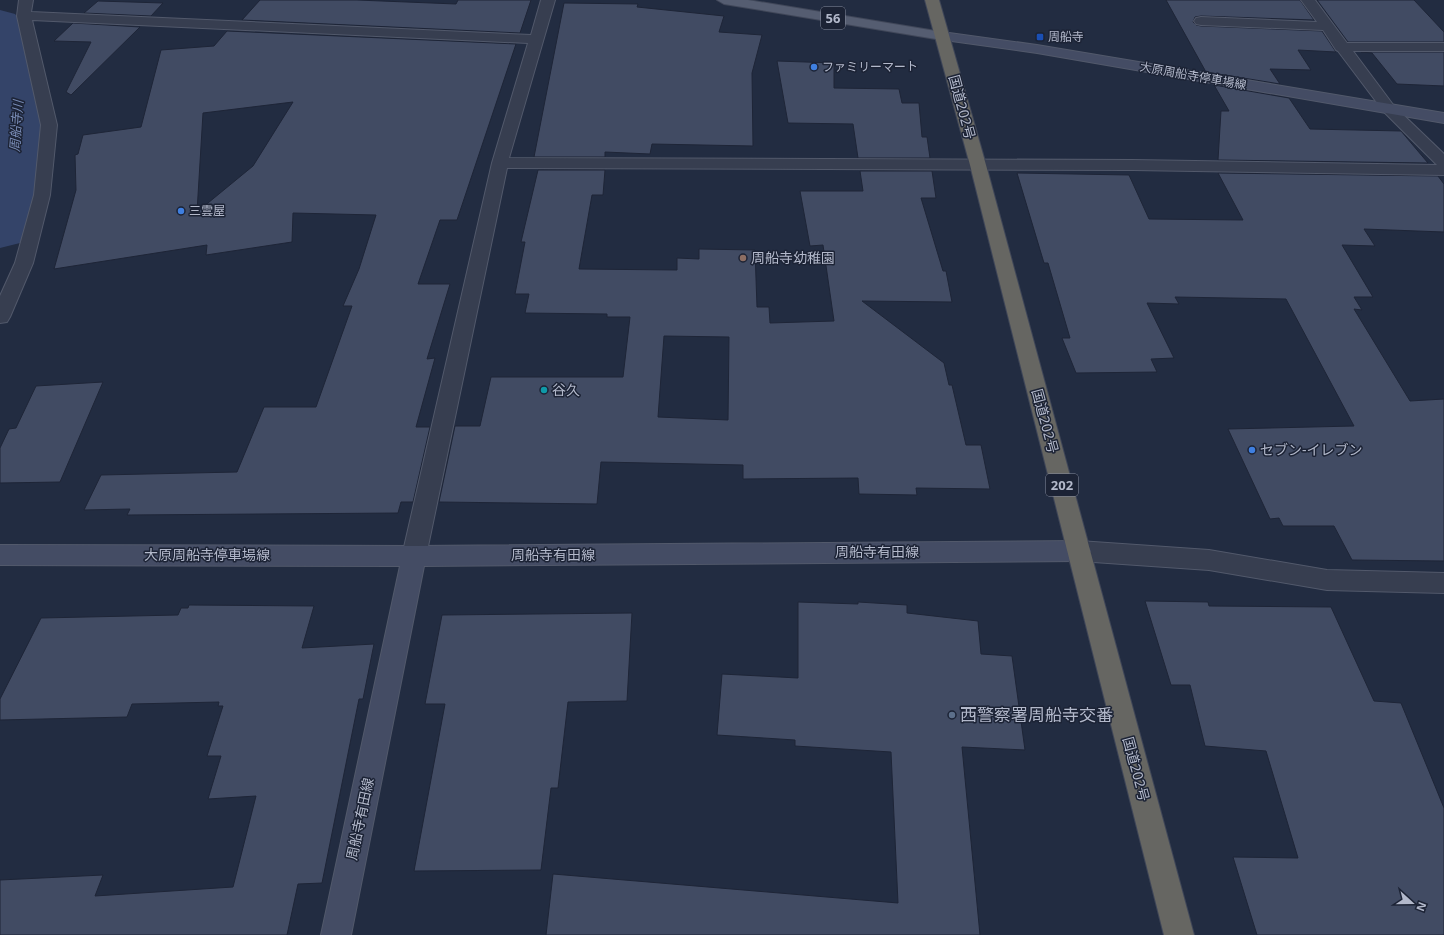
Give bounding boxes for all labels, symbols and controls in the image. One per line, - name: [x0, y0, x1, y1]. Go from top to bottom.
- road number: 56: [821, 7, 845, 29]
- place label: 周船寺: [1048, 28, 1084, 45]
- marker: 周船寺: [1035, 32, 1045, 42]
- place label: ファミリーマート: [822, 58, 918, 75]
- street label: 大原周船寺停車場線: [1138, 58, 1248, 93]
- marker: ファミリーマート: [809, 62, 819, 72]
- street label: 国道202号: [945, 73, 980, 141]
- water label: 周船寺川: [5, 97, 27, 153]
- place label: 三雲屋: [189, 202, 225, 219]
- marker: 三雲屋: [176, 206, 186, 216]
- place label: 周船寺幼稚園: [751, 248, 835, 267]
- marker: 周船寺幼稚園: [738, 253, 748, 263]
- place label: 谷久: [552, 380, 580, 399]
- marker: 谷久: [539, 385, 549, 395]
- street label: 国道202号: [1028, 387, 1063, 455]
- place label: セブン-イレブン: [1260, 440, 1363, 459]
- marker: セブン-イレブン: [1247, 445, 1257, 455]
- road number: 202: [1046, 474, 1078, 496]
- street label: 周船寺有田線: [835, 542, 919, 561]
- street label: 大原周船寺停車場線: [144, 545, 270, 564]
- street label: 周船寺有田線: [511, 545, 595, 564]
- place label: 西警察署周船寺交番: [960, 703, 1113, 726]
- marker: 西警察署周船寺交番: [947, 710, 957, 720]
- street label: 国道202号: [1119, 735, 1154, 803]
- street label: 周船寺有田線: [341, 776, 378, 862]
- north arrow: [1392, 883, 1432, 923]
- text: N: [1413, 900, 1430, 914]

